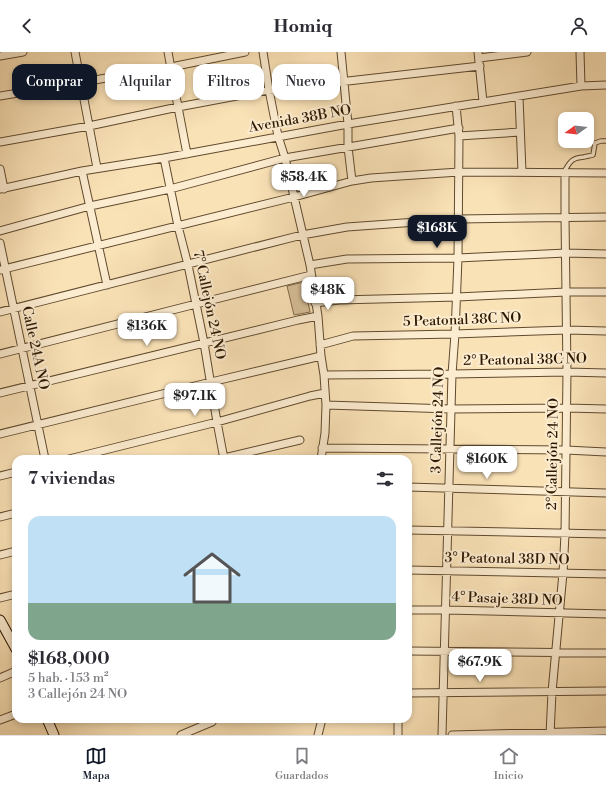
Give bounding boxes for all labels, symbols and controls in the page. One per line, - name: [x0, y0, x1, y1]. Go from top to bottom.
- icon: back: [16, 15, 38, 37]
- text: Homiq: [274, 15, 332, 38]
- icon: person: [568, 15, 590, 37]
- chip: Comprar: [12, 64, 97, 100]
- chip: Alquilar: [105, 64, 185, 100]
- chip: Filtros: [193, 64, 264, 100]
- chip: Nuevo: [272, 64, 340, 100]
- street label: Avenida 38B NO: [246, 101, 353, 137]
- north arrow: [558, 112, 594, 148]
- map controls: [558, 112, 594, 148]
- pin: $58.4K: [271, 164, 337, 198]
- text: $58.4K: [281, 169, 327, 185]
- pin: $168K: [409, 215, 465, 249]
- text: $168K: [417, 220, 457, 236]
- street label: 7° Callejón 24 NO: [189, 249, 229, 361]
- pin: $48K: [304, 277, 352, 311]
- text: $48K: [310, 282, 346, 298]
- street label: Calle 24A NO: [17, 305, 53, 391]
- street label: 5 Peatonal 38C NO: [402, 309, 522, 331]
- pin: $136K: [119, 313, 175, 347]
- text: $136K: [127, 318, 167, 334]
- street label: 2° Peatonal 38C NO: [463, 350, 587, 370]
- street label: 3 Callejón 24 NO: [427, 366, 449, 474]
- pin: $97.1K: [162, 383, 228, 417]
- text: $97.1K: [173, 388, 217, 404]
- street label: 2° Callejón 24 NO: [543, 398, 563, 510]
- pin: $160K: [459, 446, 515, 480]
- text: $160K: [466, 451, 508, 467]
- text: 7 viviendas: [28, 468, 115, 490]
- icon: filters: [374, 468, 396, 490]
- icon: home: [176, 542, 248, 614]
- street label: 3° Peatonal 38D NO: [444, 549, 570, 569]
- street label: 4° Pasaje 38D NO: [451, 588, 563, 610]
- text: $168,000: [28, 648, 110, 670]
- pin: $67.9K: [447, 649, 513, 683]
- text: $67.9K: [458, 654, 502, 670]
- text: 5 hab. · 153 m²: [28, 670, 109, 686]
- text: 3 Callejón 24 NO: [28, 686, 127, 702]
- tab: Mapa: [83, 745, 110, 783]
- tab: Guardados: [275, 745, 329, 783]
- tab: Inicio: [494, 745, 523, 783]

